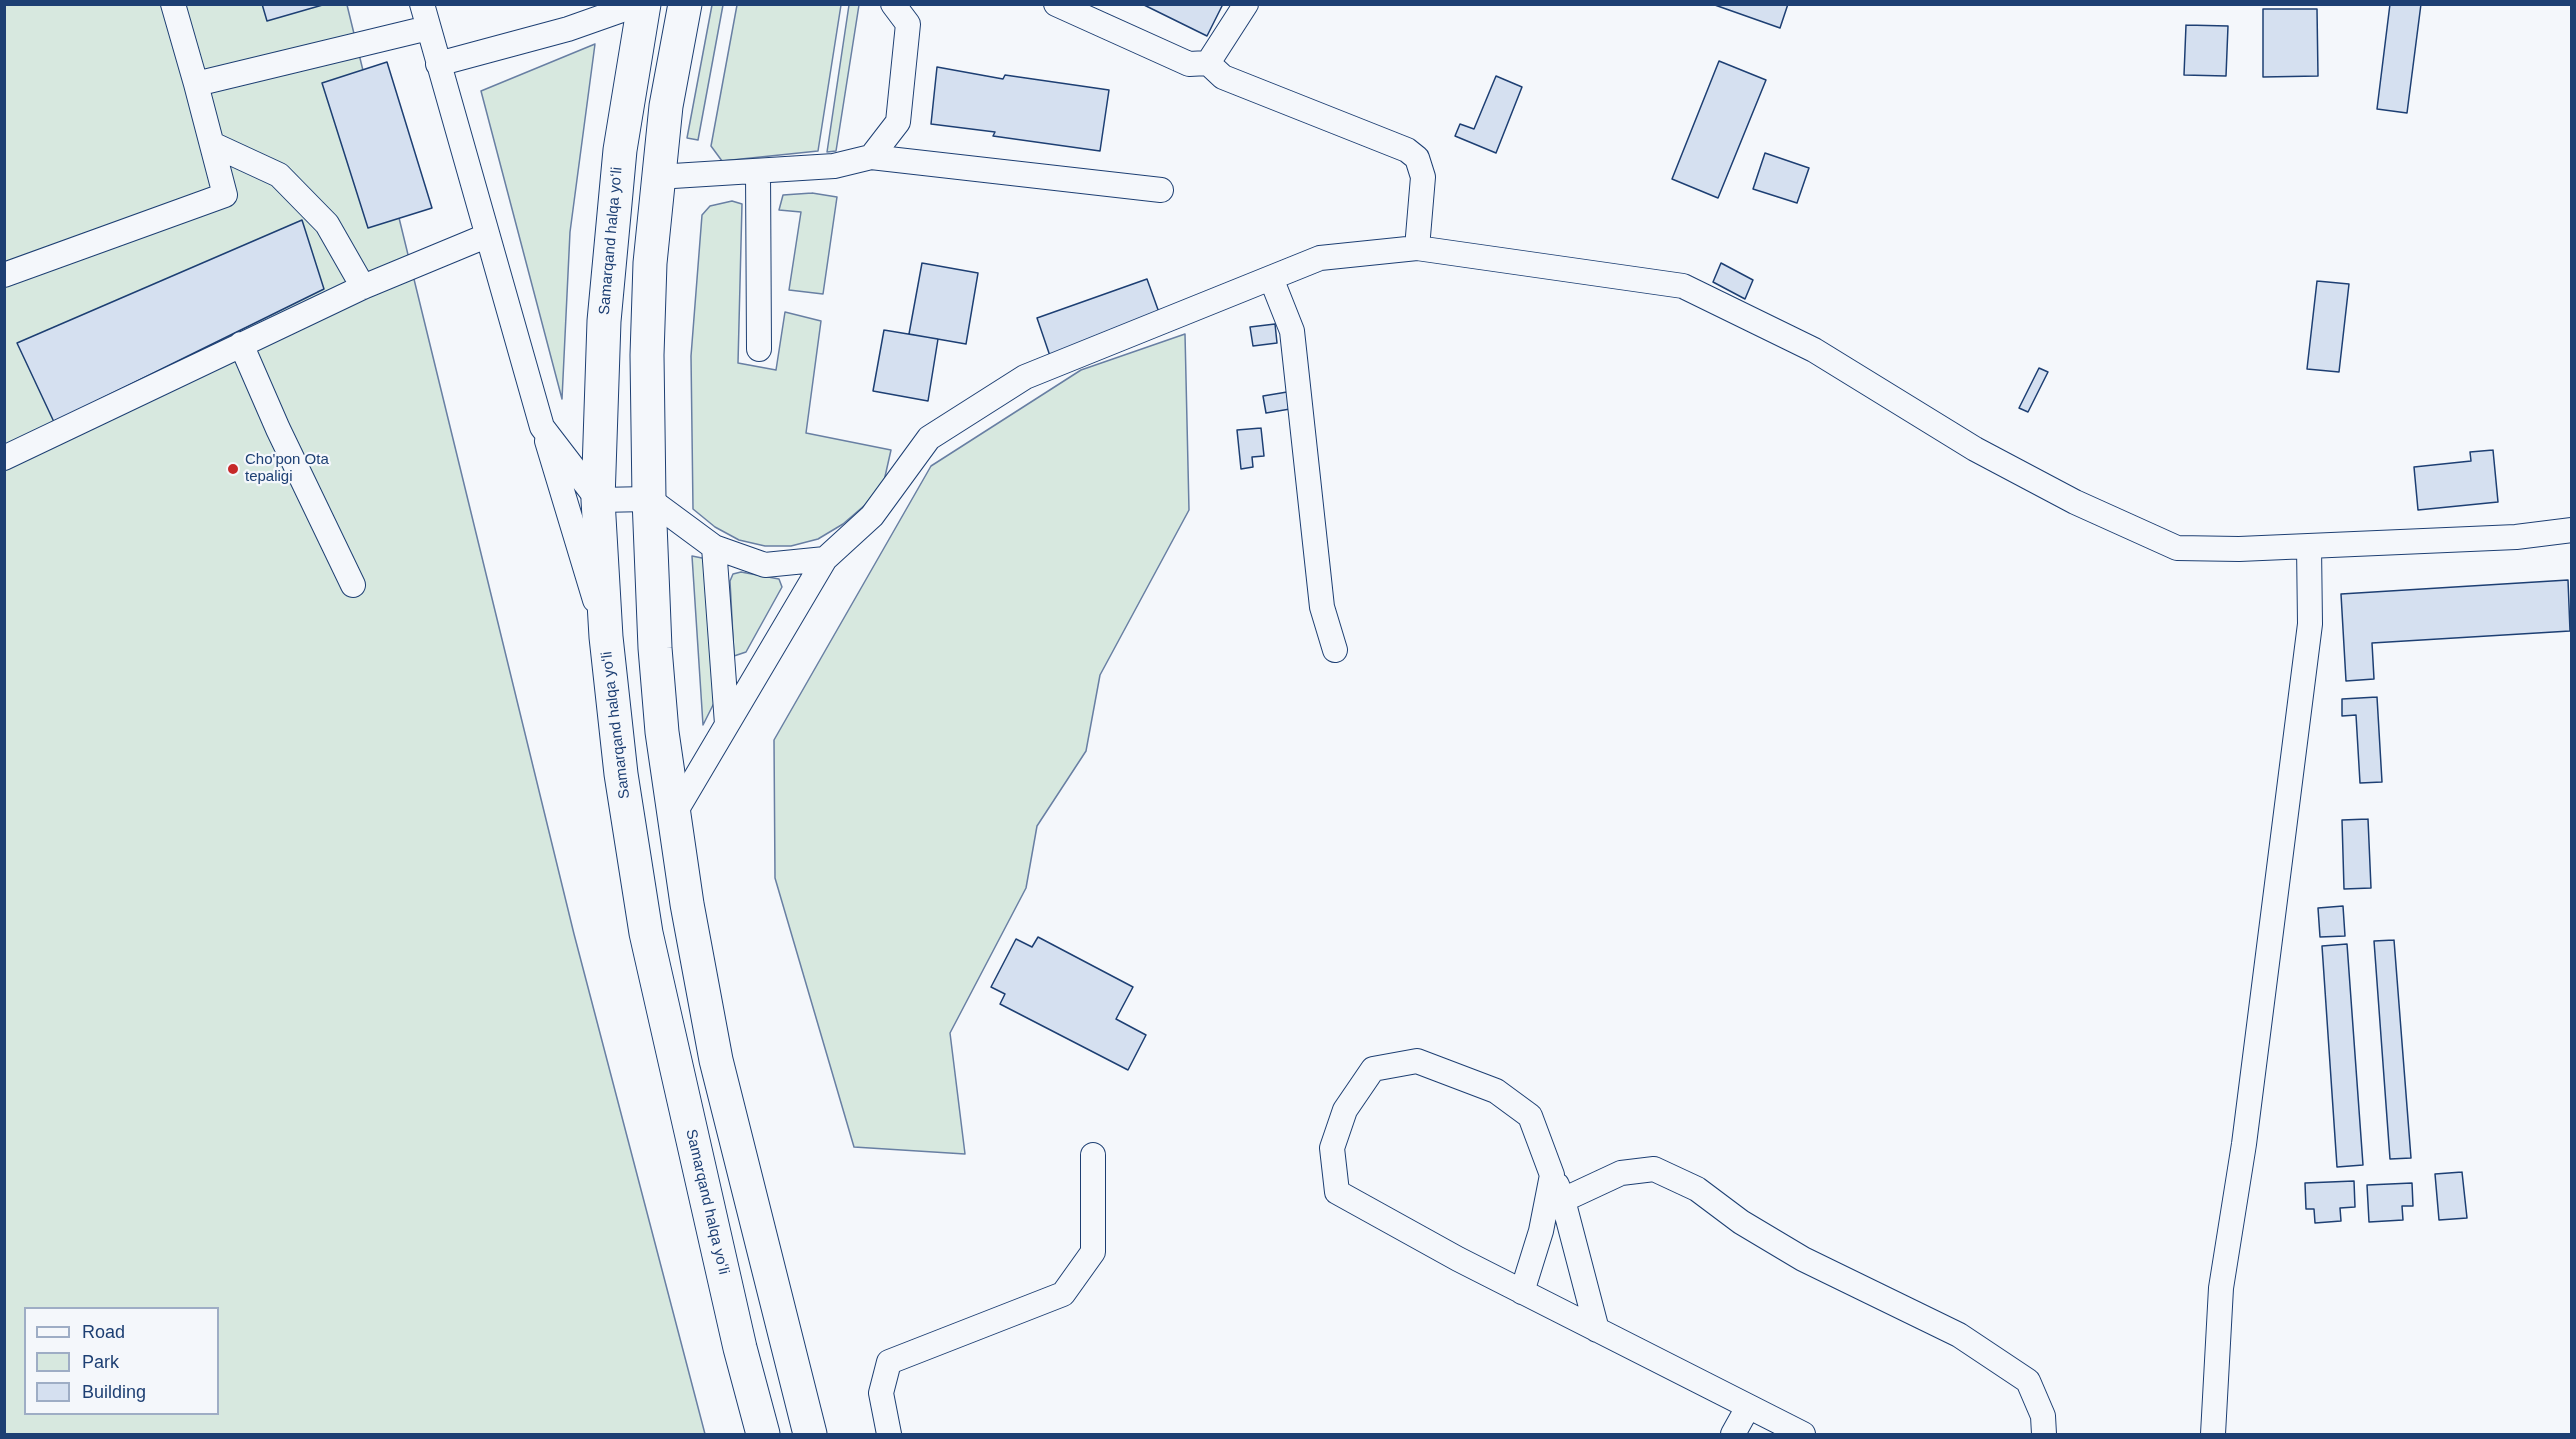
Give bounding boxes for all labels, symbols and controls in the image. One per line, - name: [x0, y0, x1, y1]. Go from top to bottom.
- street label: Samarqand halqa yoʻli: [596, 166, 626, 316]
- place label: Cho'pon Ota tepaligi: [245, 451, 329, 486]
- marker: Cho'pon Ota tepaligi: [226, 462, 240, 476]
- street label: Samarqand halqa yoʻli: [598, 650, 634, 800]
- street label: Samarqand halqa yoʻli: [682, 1128, 732, 1276]
- legend: [24, 1307, 219, 1415]
- text: Road: [82, 1322, 125, 1342]
- text: Park: [82, 1352, 119, 1372]
- text: Building: [82, 1382, 146, 1402]

